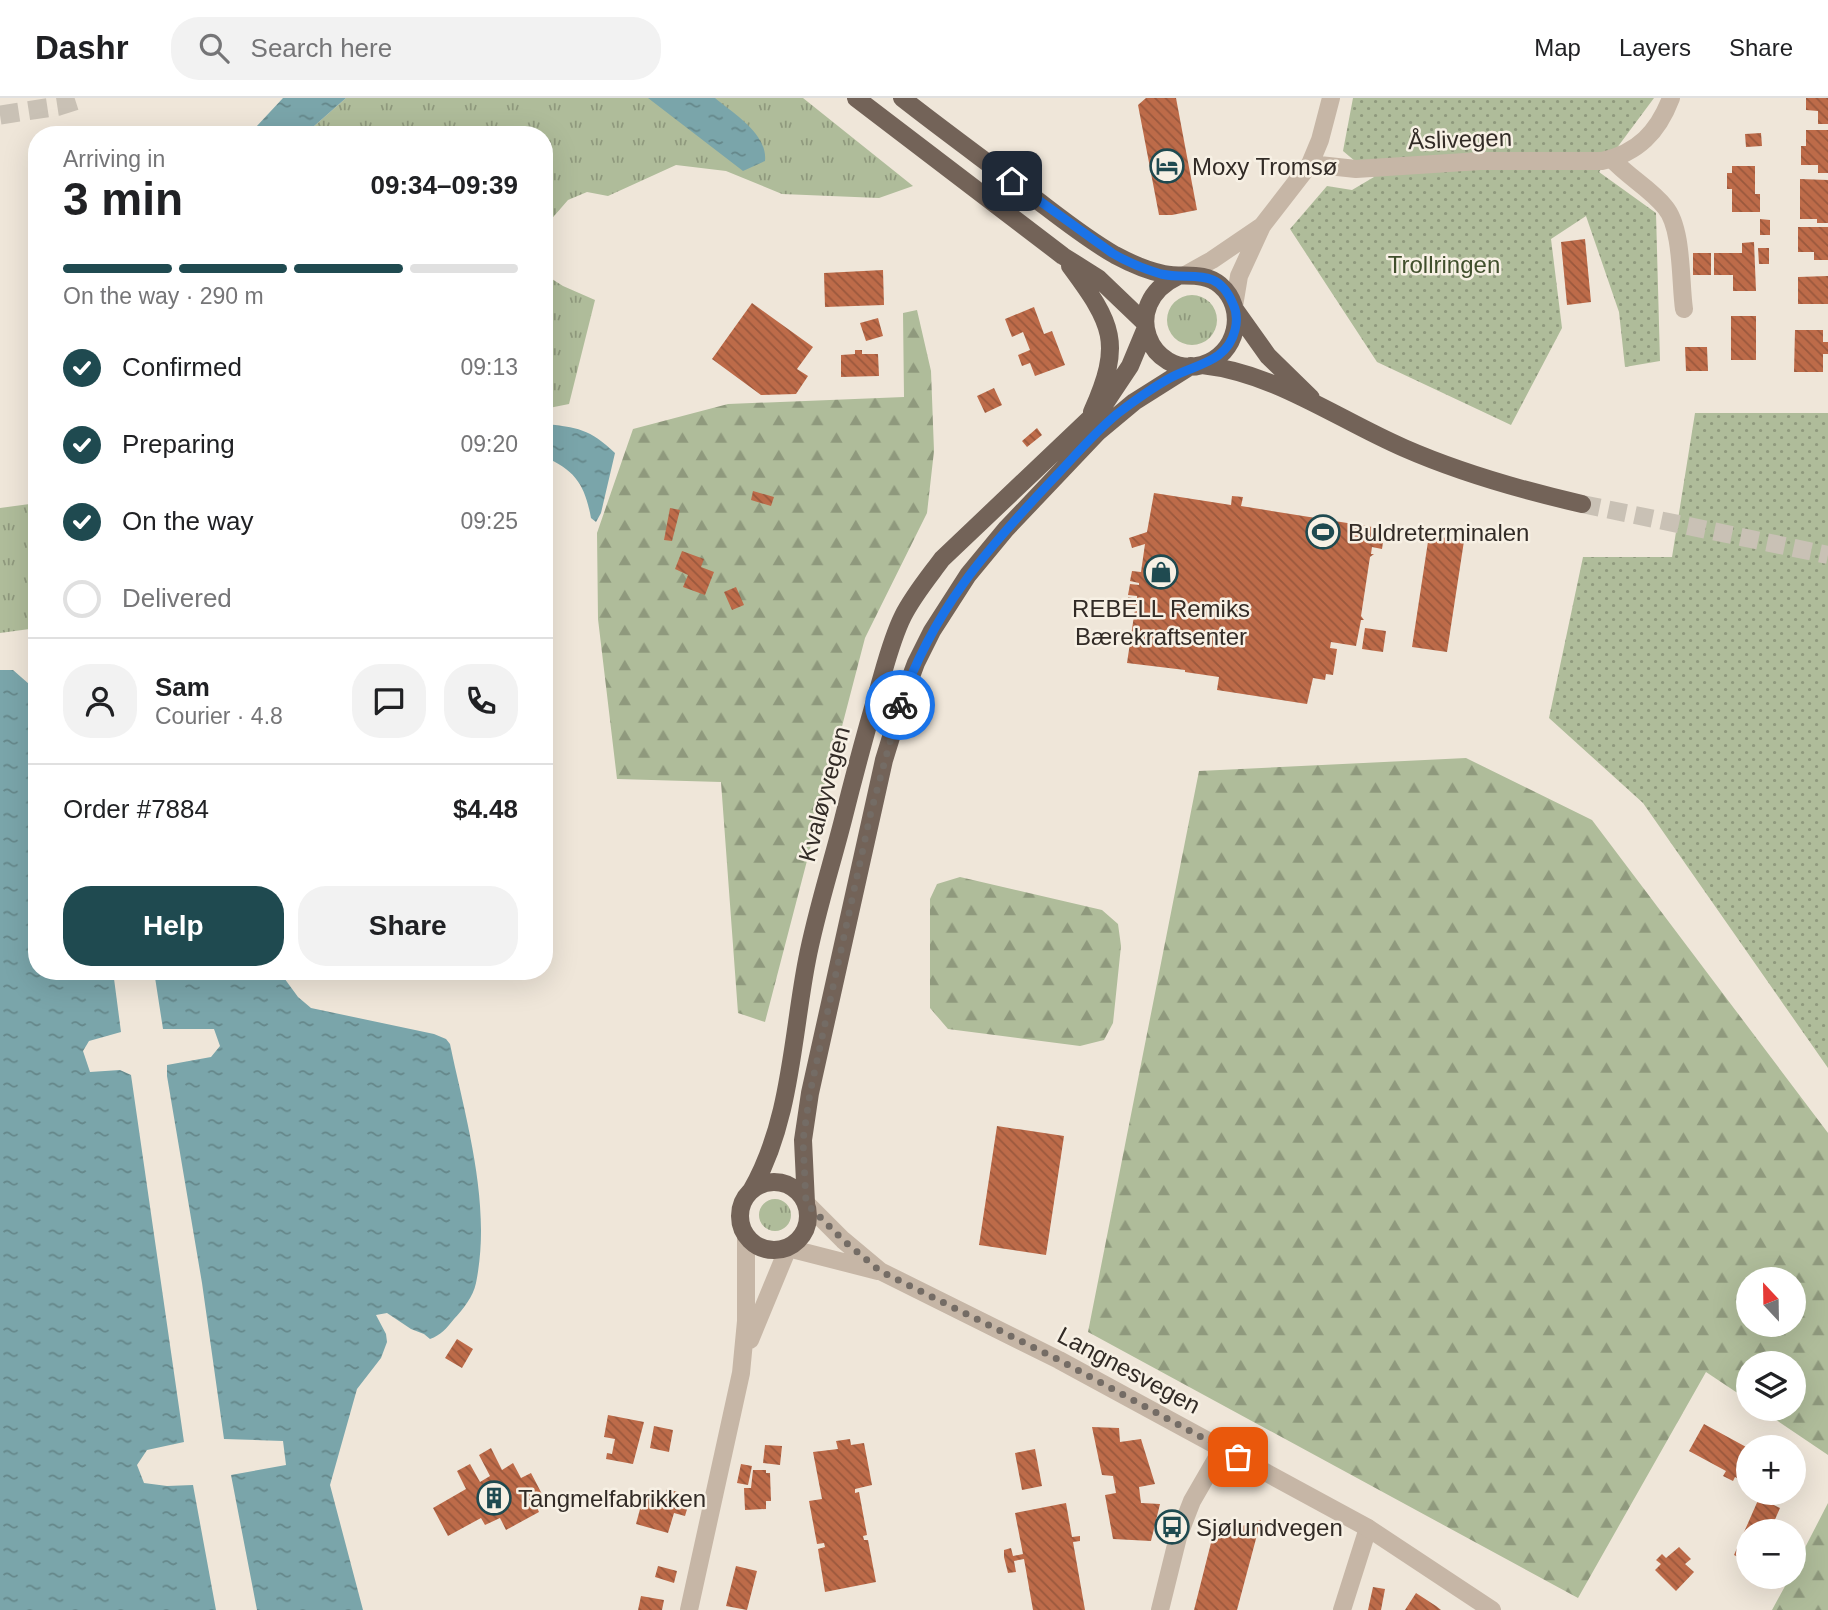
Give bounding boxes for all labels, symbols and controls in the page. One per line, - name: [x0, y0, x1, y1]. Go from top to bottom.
- search box: [171, 17, 661, 80]
- text: Dashr: [35, 29, 129, 66]
- icon: search: [195, 29, 233, 67]
- text: Search here: [251, 33, 392, 63]
- text: Map: [1534, 34, 1581, 61]
- text: Layers: [1619, 34, 1691, 61]
- text: Share: [1729, 34, 1793, 61]
- street label: Åslivegen: [1408, 124, 1512, 154]
- text: Arriving in: [63, 146, 165, 172]
- hotel icon: Moxy Tromsø: [1148, 147, 1186, 185]
- pin: [982, 151, 1042, 211]
- place label: Moxy Tromsø: [1192, 153, 1338, 180]
- icon: home: [993, 162, 1031, 200]
- text: 09:34–09:39: [371, 170, 518, 200]
- text: 3 min: [63, 173, 183, 225]
- park label: Trollringen: [1388, 251, 1500, 278]
- text: On the way · 290 m: [63, 283, 264, 309]
- icon: check: [63, 349, 101, 387]
- text: Confirmed: [122, 352, 242, 382]
- text: 09:13: [460, 354, 518, 380]
- icon: check: [63, 426, 101, 464]
- text: Preparing: [122, 429, 235, 459]
- text: 09:20: [460, 431, 518, 457]
- icon: check: [63, 503, 101, 541]
- text: On the way: [122, 506, 254, 536]
- text: 09:25: [460, 508, 518, 534]
- sports icon: Buldreterminalen: [1304, 513, 1342, 551]
- place label: Buldreterminalen: [1348, 519, 1529, 546]
- shop icon: REBELL Remiks Bærekraftsenter: [1142, 553, 1180, 591]
- text: Delivered: [122, 583, 232, 613]
- place label: REBELL Remiks Bærekraftsenter: [1072, 595, 1250, 650]
- button: person: [63, 664, 137, 738]
- button: chat: [352, 664, 426, 738]
- button: phone: [444, 664, 518, 738]
- courier: [865, 670, 935, 740]
- text: Sam: [155, 672, 210, 702]
- icon: bike: [881, 686, 919, 724]
- text: Courier · 4.8: [155, 703, 283, 729]
- street label: Kvaløyvegen: [793, 723, 855, 865]
- text: Order #7884: [63, 794, 209, 824]
- text: $4.48: [453, 794, 518, 824]
- button: Help: [63, 886, 284, 966]
- button: Share: [298, 886, 518, 966]
- north arrow: [1736, 1267, 1806, 1337]
- map controls: [1736, 1267, 1806, 1589]
- street label: Langnesvegen: [1053, 1321, 1205, 1419]
- button: layers: [1736, 1351, 1806, 1421]
- pin: [1208, 1427, 1268, 1487]
- button: +: [1736, 1435, 1806, 1505]
- icon: bag: [1219, 1438, 1257, 1476]
- building icon: Tangmelfabrikken: [475, 1479, 513, 1517]
- place label: Tangmelfabrikken: [518, 1485, 706, 1512]
- bus stop icon: Sjølundvegen: [1153, 1508, 1191, 1546]
- place label: Sjølundvegen: [1196, 1514, 1343, 1541]
- button: −: [1736, 1519, 1806, 1589]

